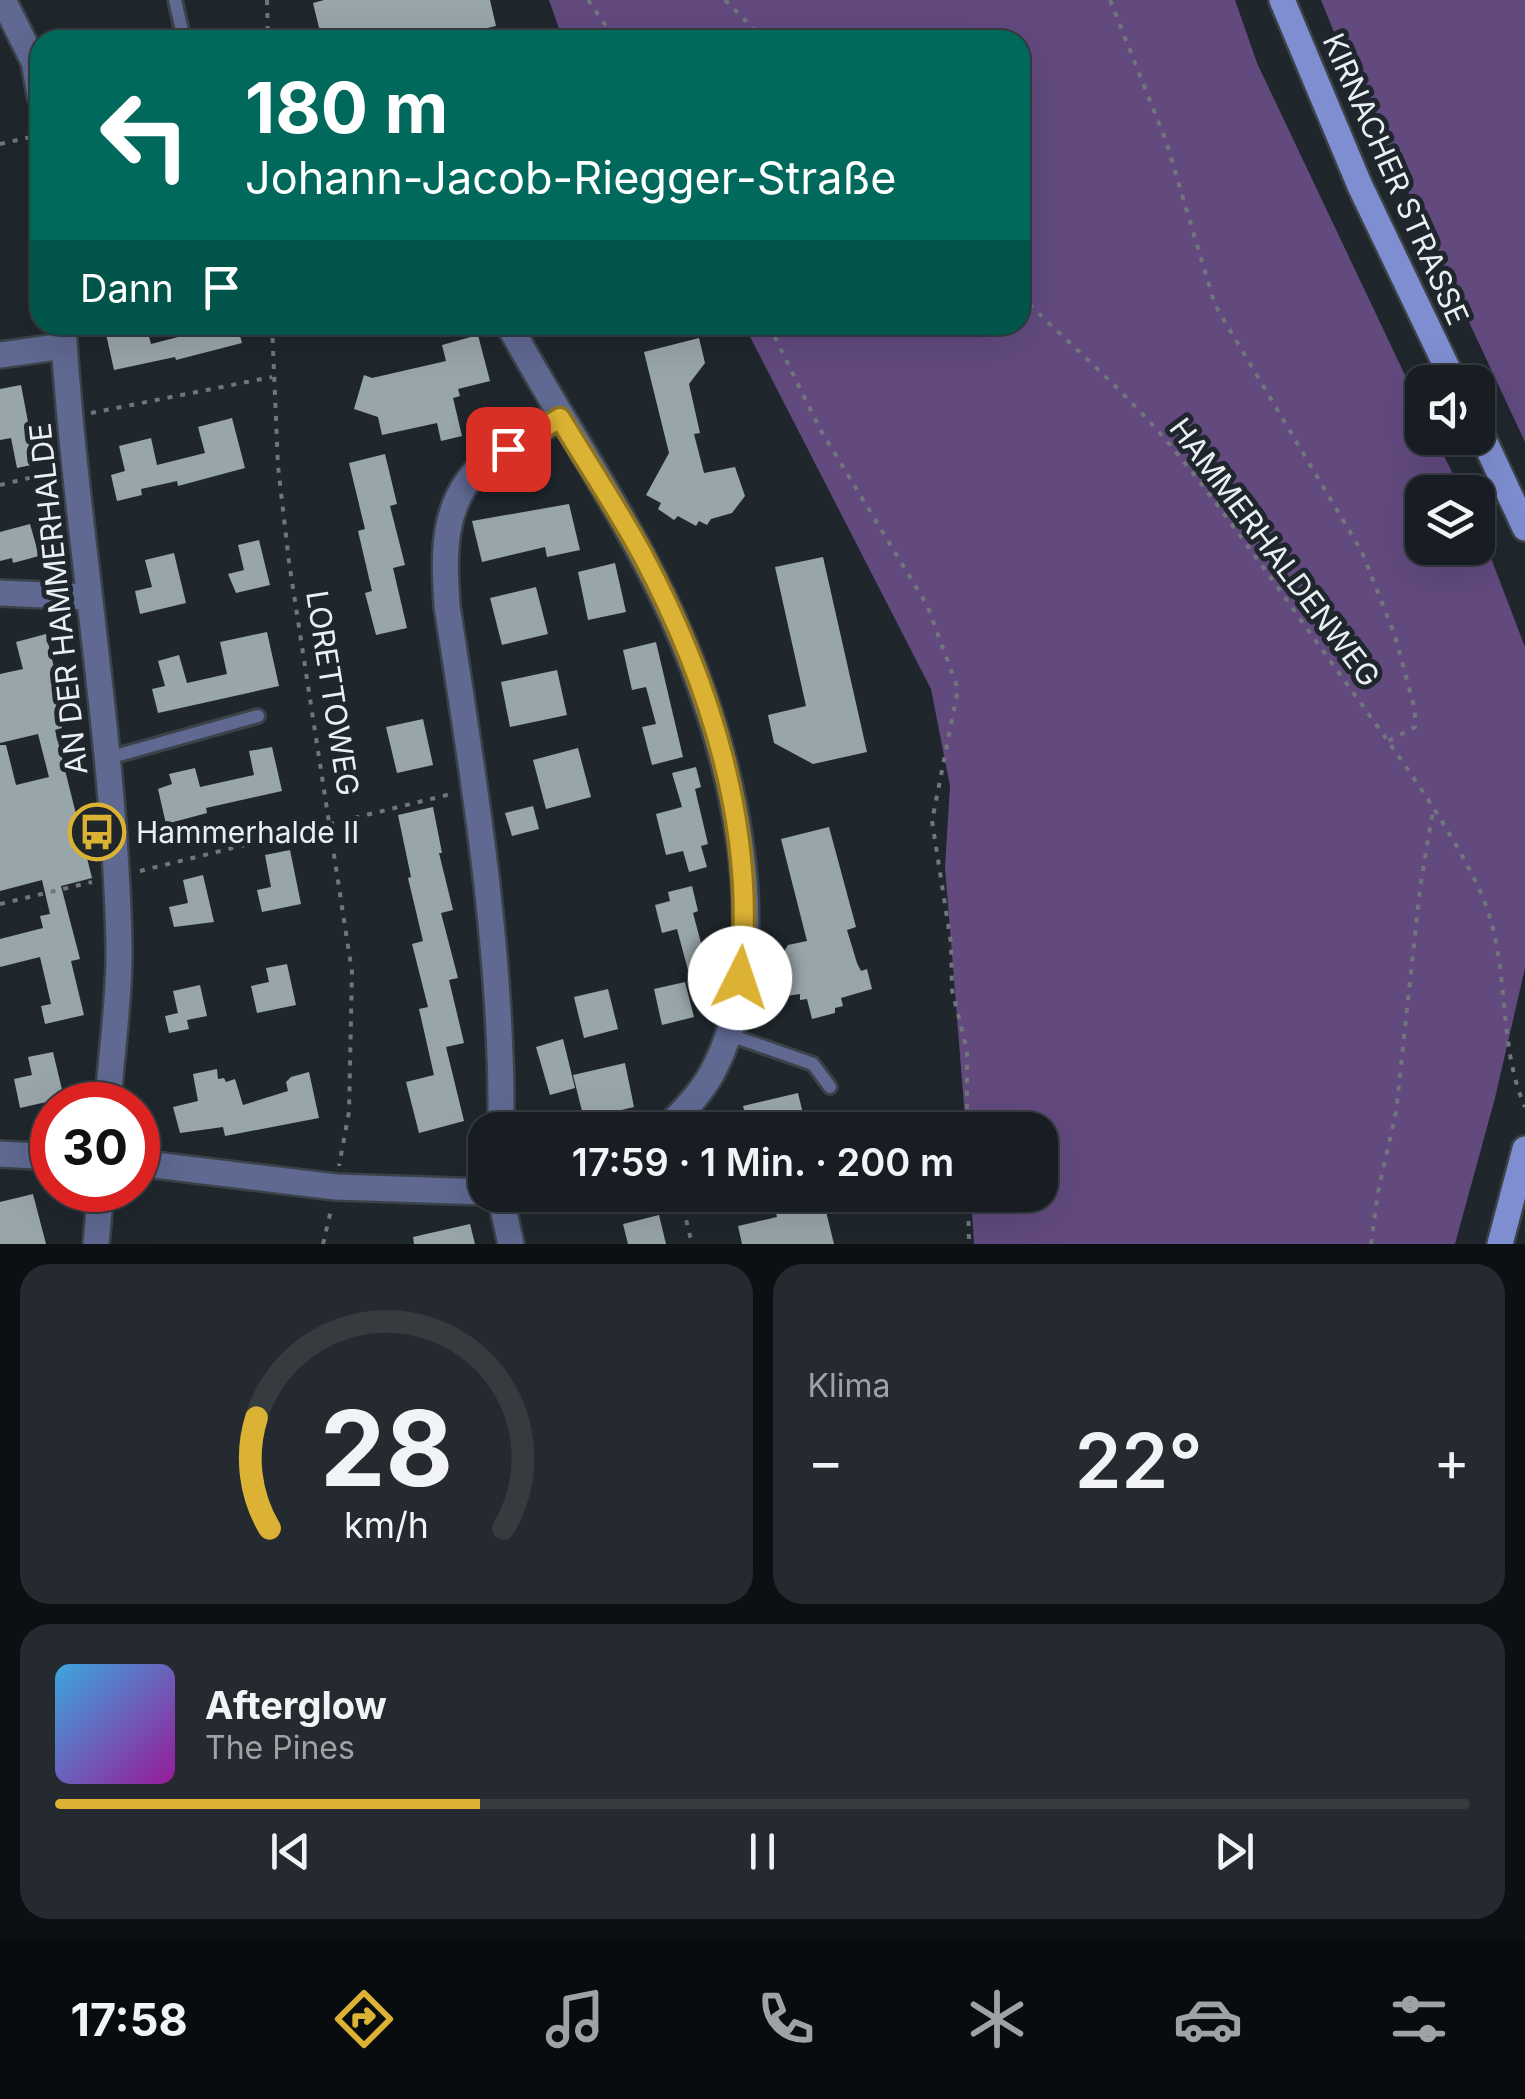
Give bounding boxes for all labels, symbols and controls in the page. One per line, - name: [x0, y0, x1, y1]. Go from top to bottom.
- street label: KIRNACHER STRASSE: [1316, 28, 1476, 330]
- text: 180 m: [245, 65, 448, 150]
- icon: left: [80, 70, 210, 200]
- text: Johann-Jacob-Riegger-Straße: [245, 150, 896, 205]
- icon: arrive: [194, 260, 249, 315]
- text: Dann: [80, 265, 174, 311]
- map controls: [1405, 365, 1495, 565]
- button: sound: [1405, 365, 1495, 455]
- pin: [466, 407, 551, 492]
- street label: HAMMERHALDENWEG: [1162, 411, 1388, 693]
- street label: AN DER HAMMERHALDE: [22, 421, 94, 777]
- icon: arrive: [481, 422, 536, 477]
- button: layers: [1405, 475, 1495, 565]
- street label: LORETTOWEG: [299, 588, 367, 798]
- bus stop icon: Hammerhalde II: [67, 802, 127, 862]
- place label: Hammerhalde II: [136, 814, 359, 850]
- position arrow: [688, 926, 792, 1030]
- speed limit sign: 30: [30, 1082, 160, 1212]
- text: 17:59 · 1 Min. · 200 m: [572, 1139, 954, 1185]
- text: Klima: [808, 1366, 891, 1405]
- text: 28: [320, 1385, 453, 1511]
- text: 22°: [1075, 1415, 1203, 1506]
- text: −: [808, 1428, 844, 1494]
- text: +: [1434, 1428, 1470, 1494]
- text: km/h: [344, 1503, 429, 1547]
- text: Afterglow: [205, 1682, 387, 1728]
- text: The Pines: [205, 1728, 355, 1767]
- icon: previous: [263, 1824, 318, 1879]
- icon: pause: [735, 1824, 790, 1879]
- icon: next: [1207, 1824, 1262, 1879]
- icon: directions: [329, 1984, 399, 2054]
- icon: music: [540, 1984, 610, 2054]
- icon: phone: [751, 1984, 821, 2054]
- icon: climate: [962, 1984, 1032, 2054]
- icon: car: [1173, 1984, 1243, 2054]
- icon: filters: [1384, 1984, 1454, 2054]
- text: 17:58: [71, 1992, 188, 2047]

